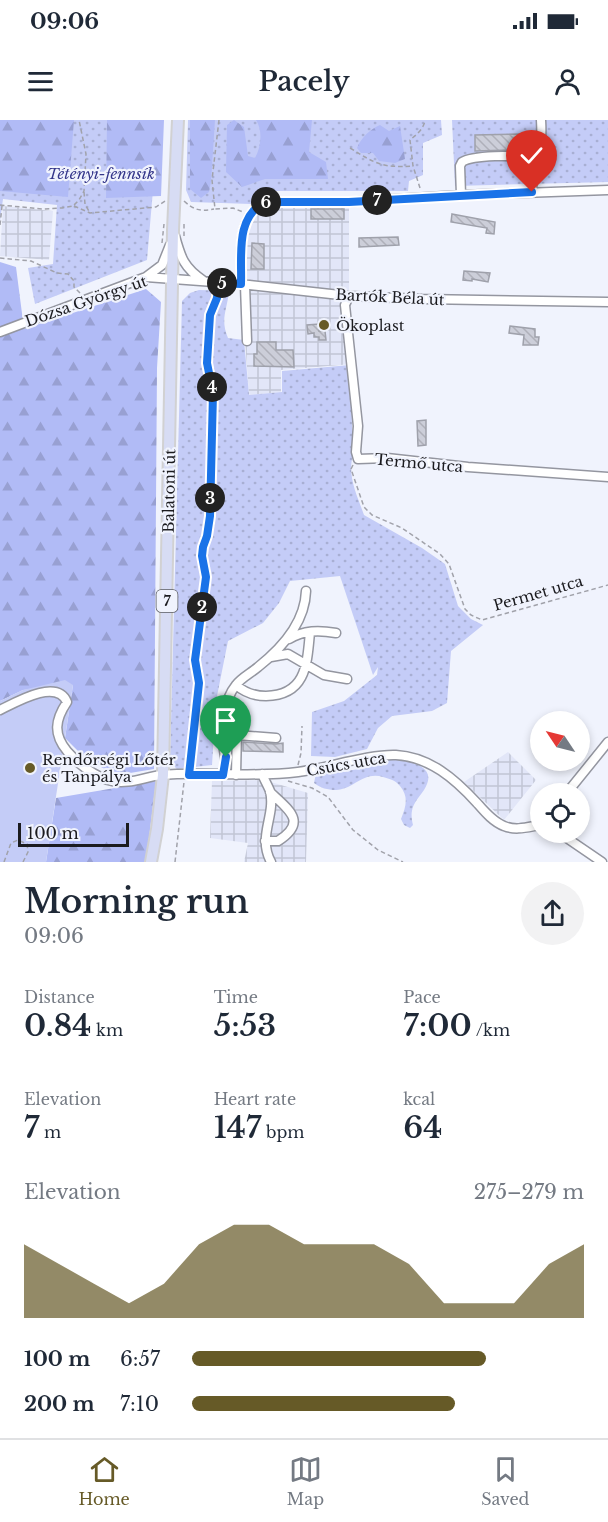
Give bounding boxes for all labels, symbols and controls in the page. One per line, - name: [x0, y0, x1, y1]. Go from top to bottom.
- text: 09:06: [30, 8, 99, 35]
- icon: menu: [24, 65, 57, 98]
- text: Pacely: [258, 65, 350, 98]
- icon: person: [551, 65, 584, 98]
- pin: [506, 130, 557, 192]
- icon: check: [515, 139, 548, 172]
- park label: Tétényi-fennsík: [47, 164, 155, 183]
- pin: 7: [362, 185, 392, 215]
- pin: 6: [251, 187, 281, 217]
- text: 7: [373, 190, 381, 210]
- text: 6: [261, 192, 271, 212]
- pin: 5: [207, 268, 237, 298]
- street label: Dózsa György út: [22, 271, 150, 331]
- text: 5: [217, 273, 227, 293]
- street label: Bartók Béla út: [335, 285, 445, 309]
- place label: Ökoplast: [336, 316, 405, 335]
- marker: Ökoplast: [317, 318, 331, 332]
- pin: 4: [197, 372, 227, 402]
- text: 4: [207, 377, 217, 397]
- street label: Balatoni út: [159, 449, 179, 533]
- street label: Termő utca: [374, 450, 465, 476]
- pin: 3: [195, 483, 225, 513]
- text: 3: [205, 488, 215, 508]
- street label: Permet utca: [491, 571, 586, 615]
- road number: 7: [156, 590, 178, 612]
- pin: 2: [187, 592, 217, 622]
- text: 2: [197, 597, 207, 617]
- pin: [200, 695, 251, 757]
- icon: arrive: [209, 704, 242, 737]
- north arrow: [530, 711, 590, 771]
- map controls: [530, 711, 590, 843]
- street label: Csúcs utca: [305, 748, 388, 780]
- place label: Rendőrségi Lőtér és Tanpálya: [42, 750, 177, 786]
- marker: Rendőrségi Lőtér és Tanpálya: [23, 761, 37, 775]
- button: locate: [530, 783, 590, 843]
- scale bar: [18, 820, 129, 848]
- text: 100 m: [27, 823, 79, 843]
- text: Morning run: [24, 881, 249, 922]
- button: share: [521, 882, 584, 945]
- text: 09:06: [24, 924, 84, 948]
- text: Distance: [24, 987, 95, 1007]
- text: Time: [214, 987, 258, 1007]
- text: Pace: [403, 987, 441, 1007]
- text: 0.84: [24, 1007, 91, 1044]
- text: 5:53: [214, 1007, 276, 1044]
- text: 7:00: [403, 1007, 472, 1044]
- text: km: [91, 1020, 123, 1040]
- text: /km: [472, 1020, 510, 1040]
- text: Elevation: [24, 1089, 101, 1109]
- text: Heart rate: [214, 1089, 296, 1109]
- text: kcal: [403, 1089, 435, 1109]
- text: 7: [24, 1109, 39, 1146]
- text: 147: [214, 1109, 261, 1146]
- text: 64: [403, 1109, 442, 1146]
- text: m: [39, 1122, 61, 1142]
- text: bpm: [261, 1122, 304, 1142]
- text: Elevation: [24, 1180, 121, 1204]
- text: 275–279 m: [474, 1180, 584, 1204]
- text: 100 m: [24, 1347, 90, 1371]
- text: 6:57: [120, 1347, 160, 1371]
- text: 200 m: [24, 1392, 95, 1416]
- text: 7:10: [120, 1392, 159, 1416]
- tab: Home: [79, 1453, 130, 1509]
- tab: Map: [287, 1453, 324, 1509]
- tab: Saved: [481, 1453, 529, 1509]

